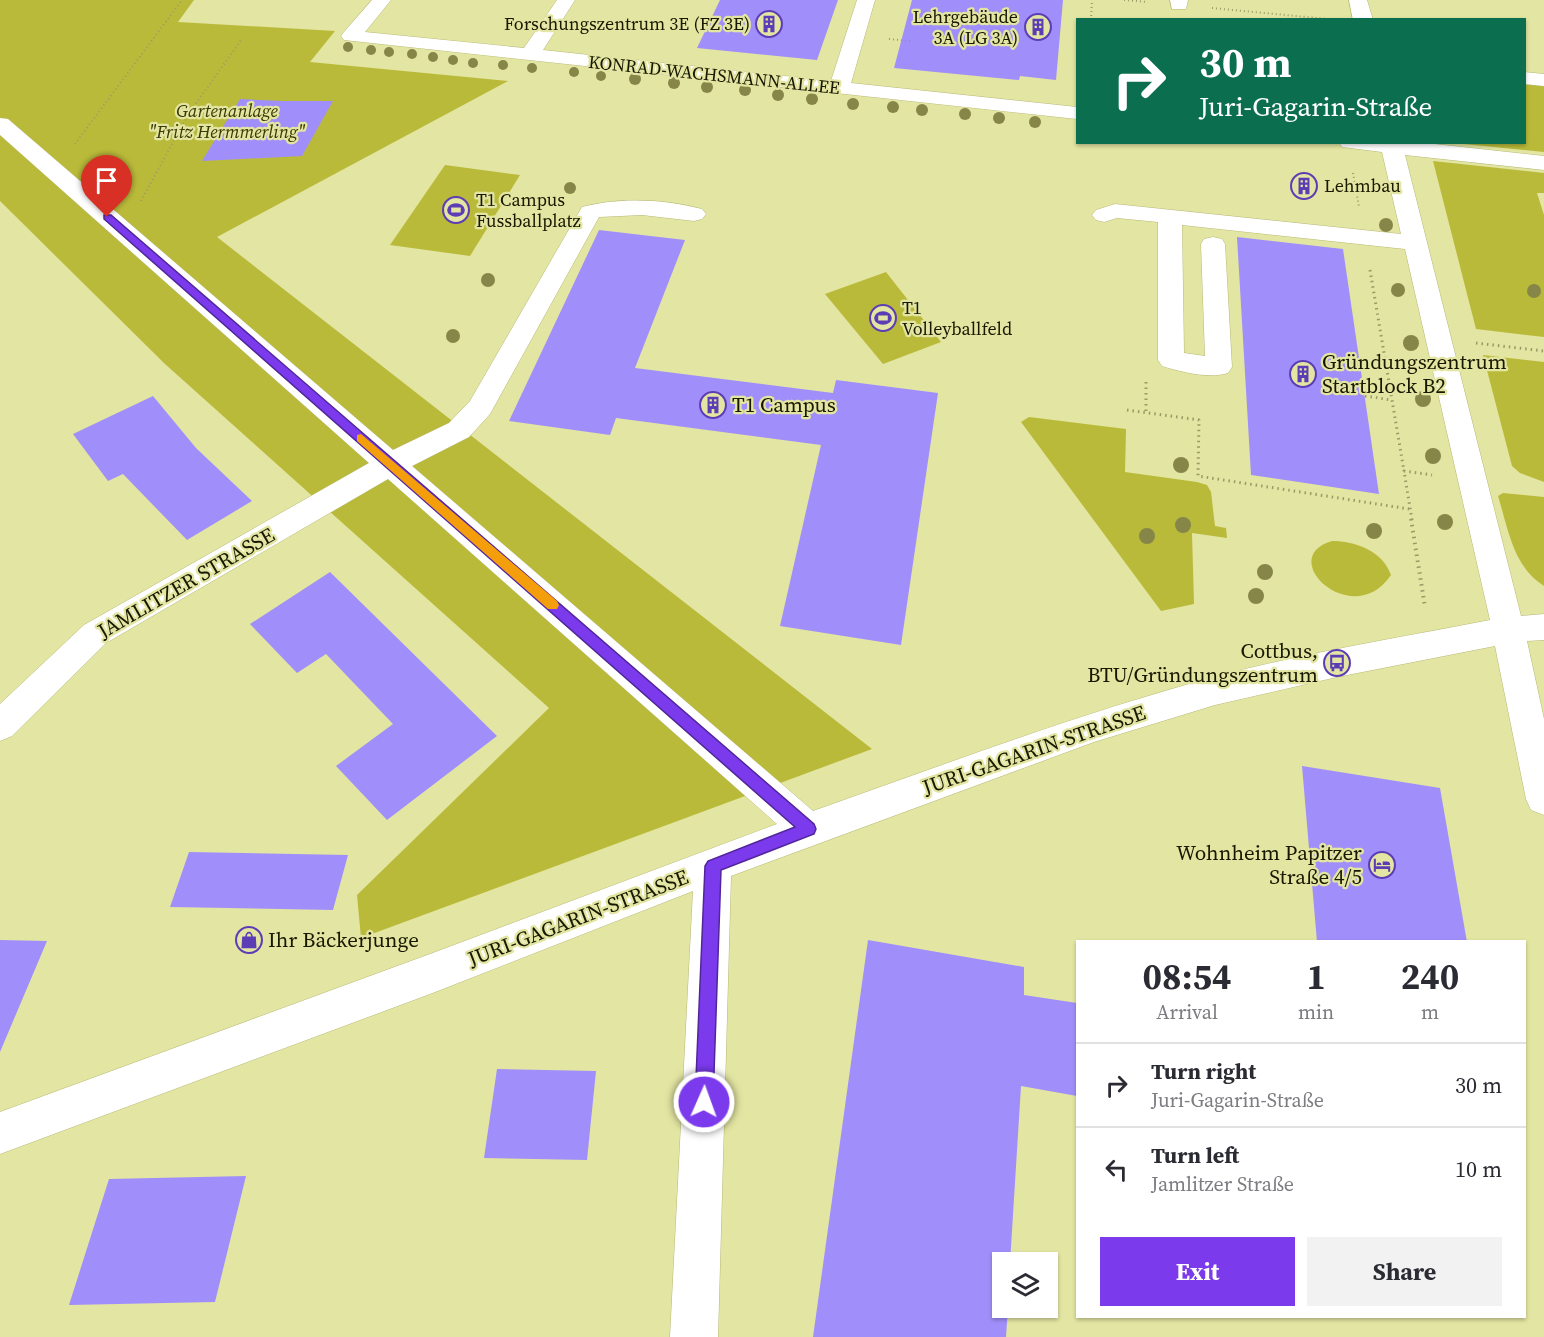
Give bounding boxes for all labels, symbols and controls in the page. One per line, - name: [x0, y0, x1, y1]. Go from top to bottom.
- place label: Lehrgebäude 3A (LG 3A): [913, 4, 1018, 50]
- building icon: Forschungszentrum 3E (FZ 3E): [754, 9, 784, 39]
- place label: Forschungszentrum 3E (FZ 3E): [504, 11, 750, 36]
- building icon: Lehrgebäude 3A (LG 3A): [1023, 12, 1053, 42]
- text: 30 m: [1199, 33, 1292, 91]
- icon: right: [1100, 42, 1178, 120]
- street label: KONRAD-WACHSMANN-ALLEE: [587, 49, 841, 100]
- text: Juri-Gagarin-Straße: [1199, 88, 1432, 125]
- park label: Gartenanlage "Fritz Hermmerling": [149, 98, 306, 144]
- pin: [81, 155, 132, 217]
- icon: arrive: [90, 164, 123, 197]
- building icon: Lehmbau: [1289, 171, 1319, 201]
- place label: Lehmbau: [1324, 173, 1401, 198]
- place label: T1 Campus Fussballplatz: [476, 187, 581, 233]
- sports icon: T1 Campus Fussballplatz: [441, 195, 471, 225]
- place label: T1 Volleyballfeld: [902, 295, 1012, 341]
- sports icon: T1 Volleyballfeld: [868, 303, 898, 333]
- place label: Gründungszentrum Startblock B2: [1322, 347, 1507, 400]
- building icon: Gründungszentrum Startblock B2: [1288, 359, 1318, 389]
- building icon: T1 Campus: [698, 390, 728, 420]
- place label: T1 Campus: [732, 390, 836, 419]
- street label: JAMLITZER STRASSE: [91, 520, 280, 646]
- place label: Cottbus, BTU/Gründungszentrum: [1087, 636, 1318, 689]
- bus stop icon: Cottbus, BTU/Gründungszentrum: [1322, 648, 1352, 678]
- street label: JURI-GAGARIN-STRASSE: [917, 698, 1149, 802]
- place label: Wohnheim Papitzer Straße 4/5: [1176, 838, 1362, 891]
- hotel icon: Wohnheim Papitzer Straße 4/5: [1367, 850, 1397, 880]
- street label: JURI-GAGARIN-STRASSE: [462, 862, 692, 973]
- shop icon: Ihr Bäckerjunge: [234, 925, 264, 955]
- place label: Ihr Bäckerjunge: [268, 925, 419, 954]
- text: 08:54: [1143, 952, 1231, 1001]
- text: 1: [1306, 952, 1326, 1001]
- text: 240: [1401, 952, 1459, 1001]
- text: Arrival: [1156, 998, 1218, 1026]
- text: min: [1298, 998, 1334, 1026]
- text: m: [1421, 998, 1439, 1026]
- text: Turn right: [1151, 1056, 1256, 1086]
- icon: right: [1100, 1069, 1133, 1102]
- position arrow: [672, 1070, 736, 1134]
- text: 30 m: [1455, 1070, 1502, 1100]
- text: Juri-Gagarin-Straße: [1151, 1086, 1324, 1114]
- text: Turn left: [1151, 1140, 1239, 1170]
- icon: left: [1100, 1153, 1133, 1186]
- text: 10 m: [1455, 1154, 1502, 1184]
- text: Jamlitzer Straße: [1151, 1170, 1294, 1198]
- button: Exit: [1100, 1237, 1295, 1306]
- button: Share: [1307, 1237, 1502, 1306]
- map controls: [992, 1252, 1058, 1318]
- button: layers: [992, 1252, 1058, 1318]

